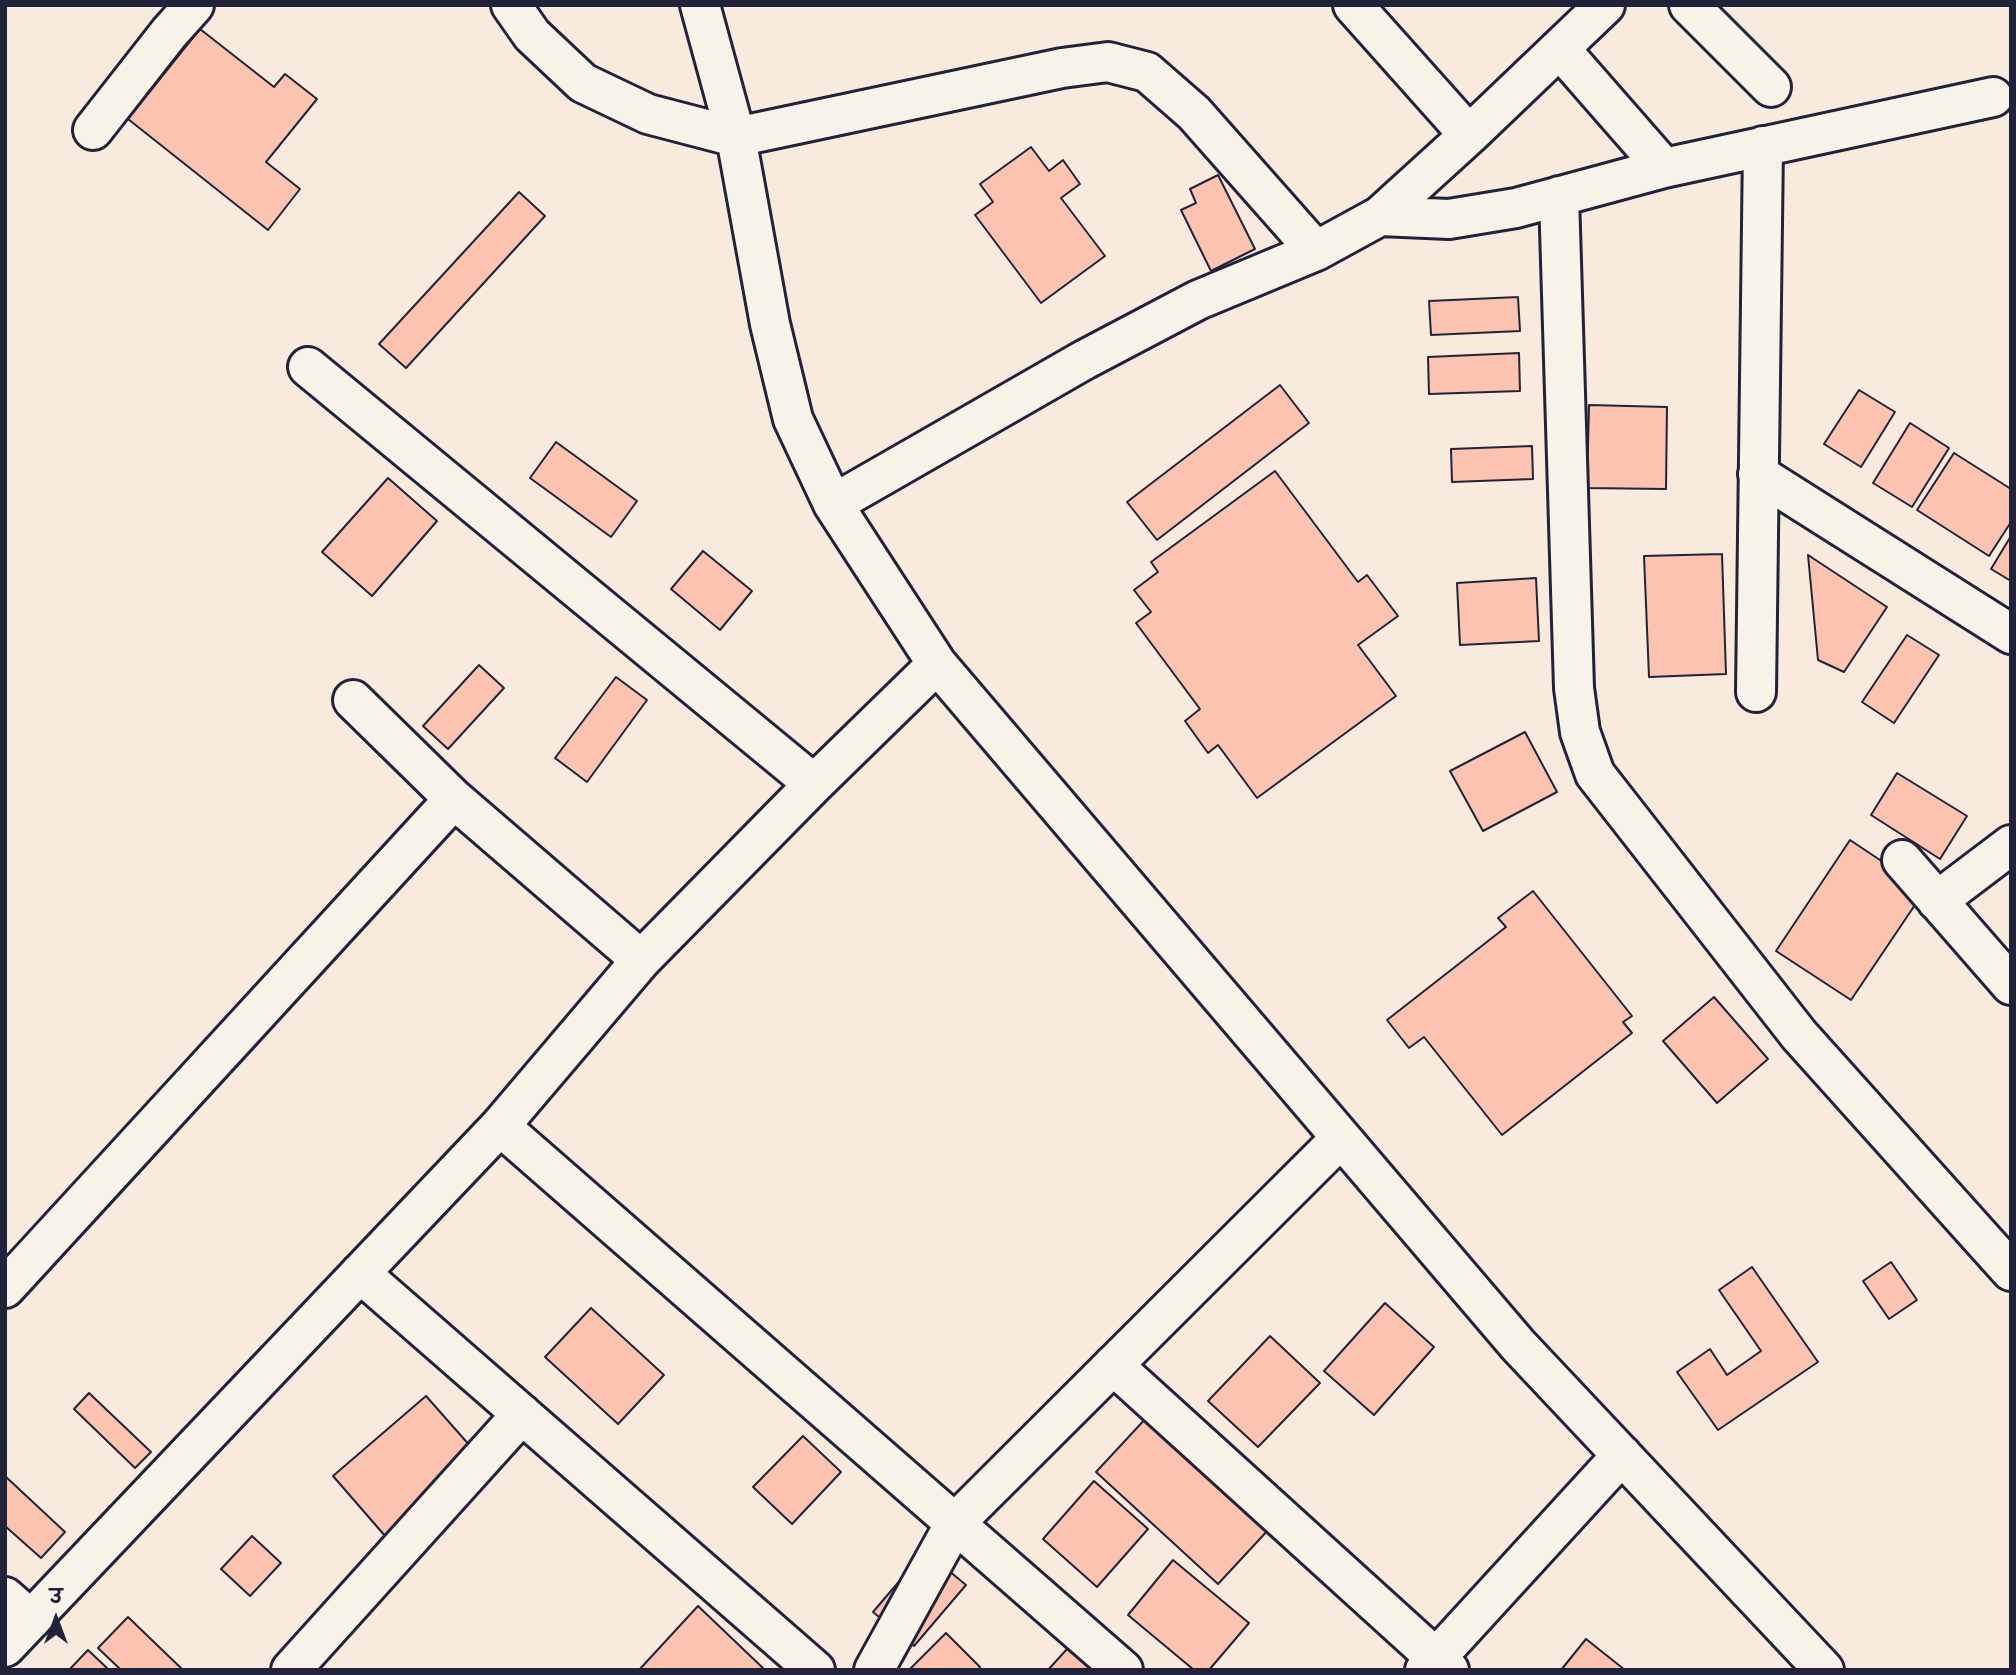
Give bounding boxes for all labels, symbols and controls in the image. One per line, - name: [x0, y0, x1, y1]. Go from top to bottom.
- north arrow: [21, 1584, 91, 1654]
- text: उ: [50, 1585, 62, 1610]

